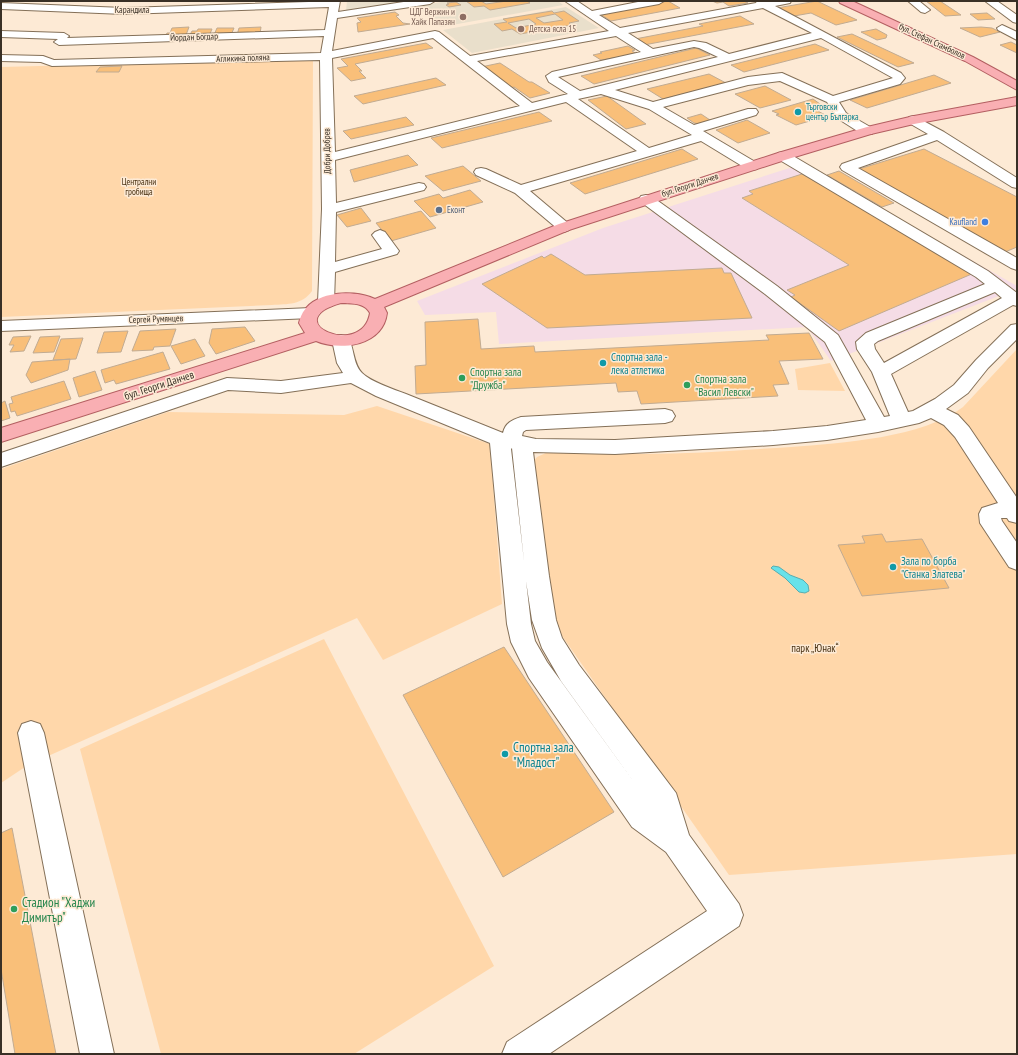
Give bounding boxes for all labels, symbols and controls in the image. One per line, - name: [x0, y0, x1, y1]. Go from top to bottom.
- street label: Карандила: [115, 4, 150, 15]
- place label: ЦДГ Вержин и Хайк Папазян: [410, 6, 455, 27]
- marker: ЦДГ Вержин и Хайк Папазян: [458, 12, 468, 22]
- street label: бул. Стефан Стамболов: [897, 20, 967, 61]
- place label: Детска ясла 15: [529, 23, 576, 34]
- marker: Детска ясла 15: [516, 24, 526, 34]
- street label: Йордан Богдар: [170, 30, 218, 43]
- street label: Агликина поляна: [216, 51, 270, 64]
- place label: Търговски център Българка: [806, 101, 859, 122]
- marker: Търговски център Българка: [793, 107, 803, 117]
- street label: Добри Добрев: [321, 128, 332, 174]
- street label: бул. Георги Данчев: [660, 170, 720, 199]
- park label: Централни гробища: [122, 176, 156, 197]
- place label: Еконт: [447, 204, 465, 215]
- marker: Еконт: [434, 205, 444, 215]
- place label: Kaufland: [950, 216, 977, 227]
- marker: Kaufland: [980, 217, 990, 227]
- street label: Сергей Румянцев: [129, 312, 184, 325]
- place label: Спортна зала - лека атлетика: [610, 350, 668, 377]
- marker: Спортна зала - лека атлетика: [598, 358, 608, 368]
- place label: Спортна зала "Дружба": [470, 365, 521, 392]
- street label: бул. Георги Данчев: [122, 367, 196, 403]
- place label: Спортна зала "Васил Левски": [695, 372, 754, 399]
- marker: Спортна зала "Дружба": [457, 373, 467, 383]
- marker: Спортна зала "Васил Левски": [682, 380, 692, 390]
- place label: Зала по борба "Станка Златева": [901, 554, 966, 581]
- marker: Зала по борба "Станка Златева": [888, 562, 898, 572]
- park label: парк „Юнак“: [791, 641, 839, 655]
- place label: Спортна зала "Младост": [513, 739, 574, 771]
- marker: Спортна зала "Младост": [500, 749, 510, 759]
- place label: Стадион "Хаджи Димитър": [22, 894, 95, 926]
- marker: Стадион "Хаджи Димитър": [9, 904, 19, 914]

